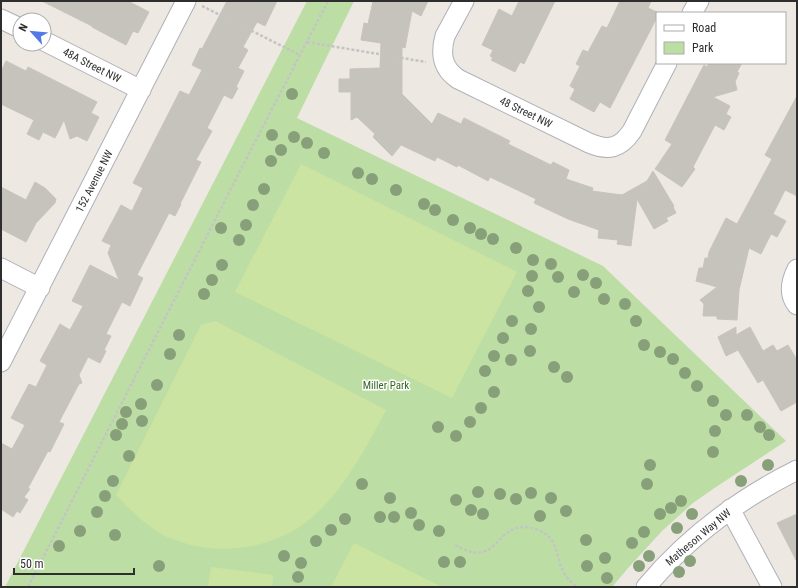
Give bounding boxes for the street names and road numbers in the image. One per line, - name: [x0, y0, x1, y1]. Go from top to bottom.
- street label: 48A Street NW: [61, 45, 123, 86]
- street label: 48 Street NW: [497, 94, 555, 131]
- street label: 152 Avenue NW: [73, 147, 116, 215]
- street label: Matheson Way NW: [663, 506, 734, 569]

